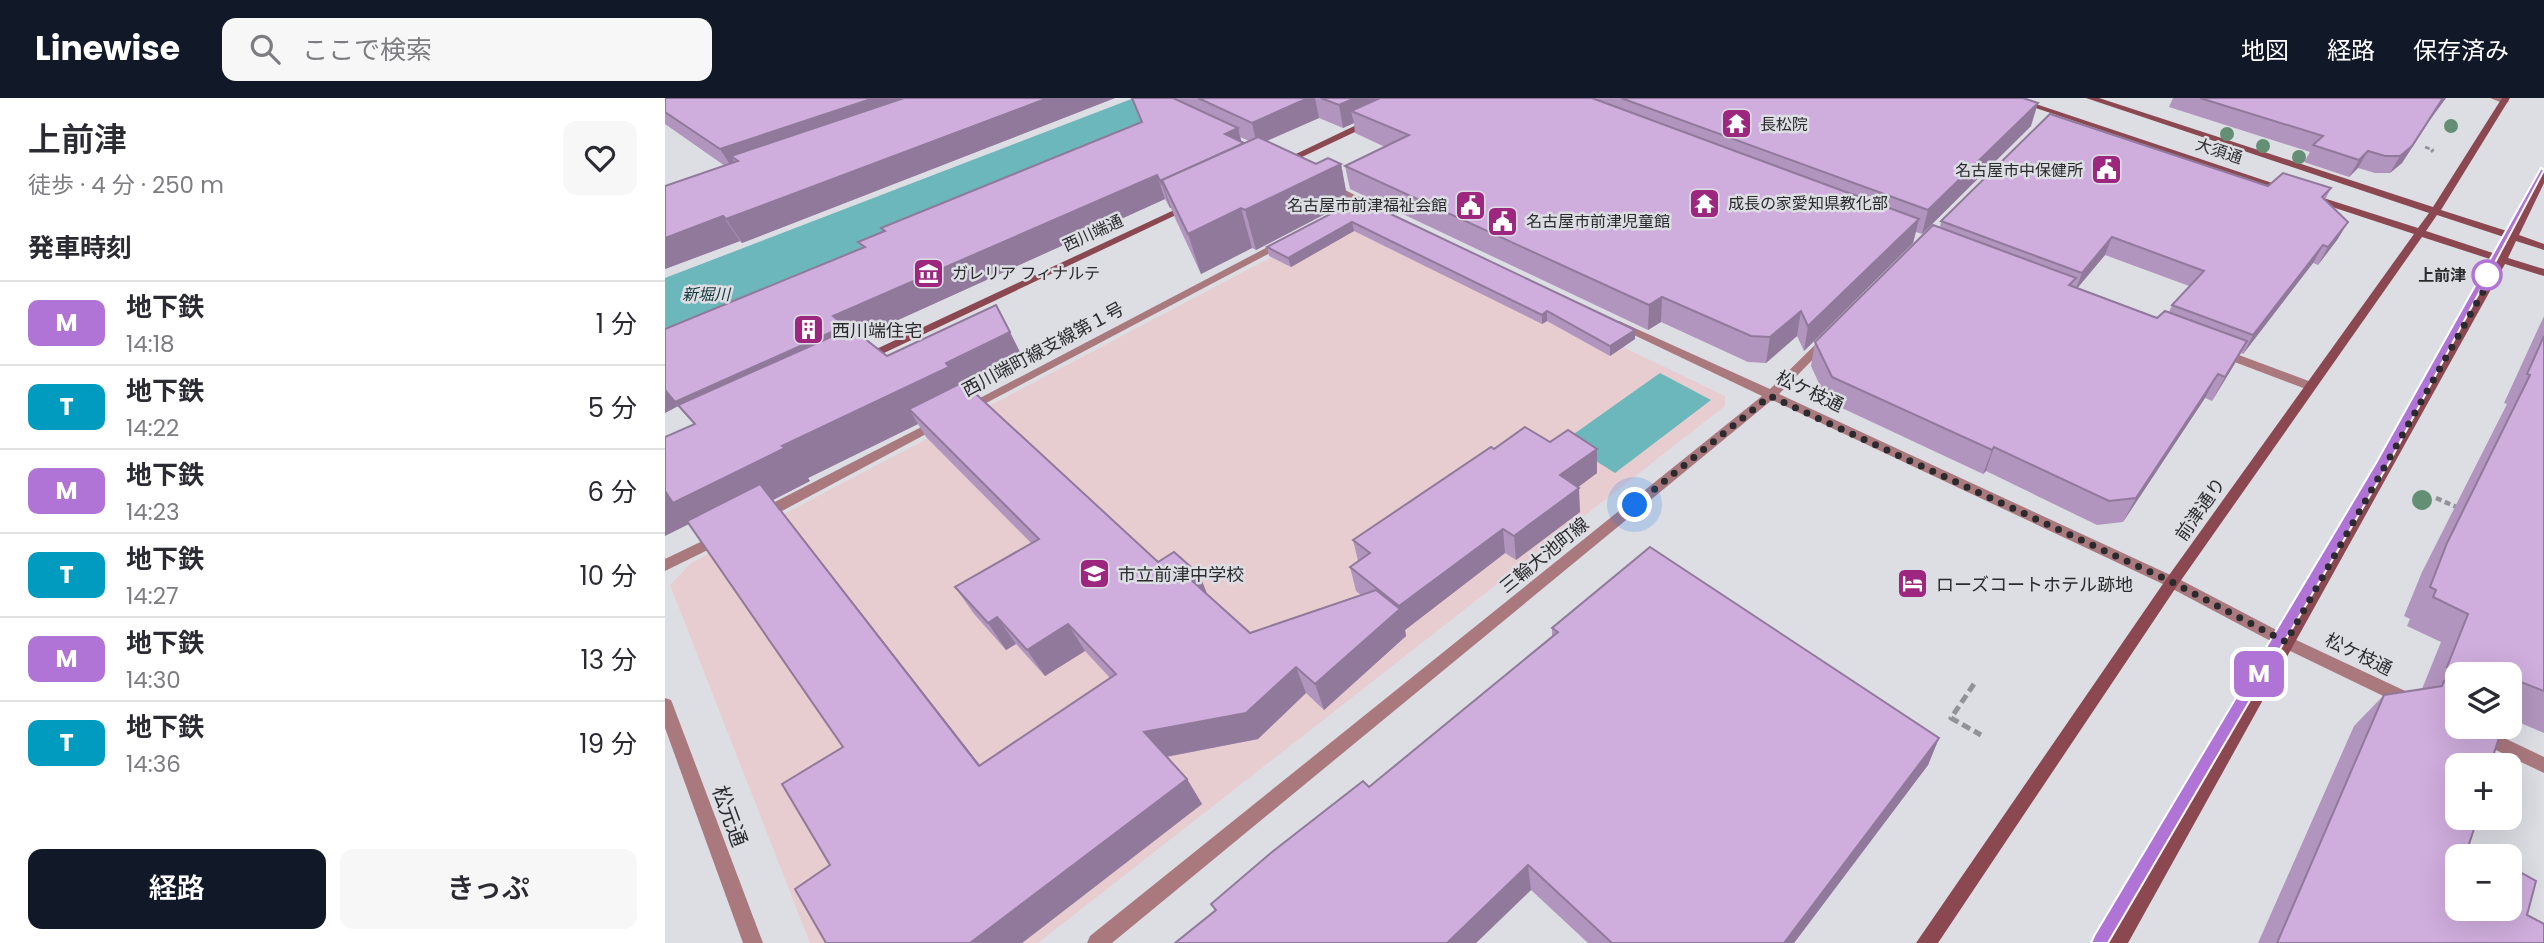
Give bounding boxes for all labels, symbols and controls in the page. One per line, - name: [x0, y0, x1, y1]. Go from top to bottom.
- search box: [222, 18, 712, 81]
- text: Linewise: [35, 25, 180, 72]
- icon: search: [246, 30, 284, 68]
- text: ここで検索: [302, 32, 432, 68]
- text: 地図: [2241, 34, 2289, 67]
- text: 経路: [2327, 34, 2375, 67]
- text: 保存済み: [2413, 34, 2509, 67]
- temple icon: 長松院: [1720, 107, 1754, 141]
- place label: 長松院: [1760, 113, 1808, 136]
- text: 上前津: [28, 116, 127, 163]
- button: heart: [563, 121, 637, 195]
- street label: 大須通: [2193, 133, 2245, 169]
- public building icon: 名古屋市中保健所: [2089, 153, 2123, 187]
- place label: 名古屋市中保健所: [1955, 159, 2083, 182]
- text: 徒歩 · 4 分 · 250 m: [28, 169, 224, 201]
- temple icon: 成長の家愛知県教化部: [1688, 186, 1722, 220]
- public building icon: 名古屋市前津福祉会館: [1453, 188, 1487, 222]
- place label: 成長の家愛知県教化部: [1728, 192, 1888, 215]
- place label: 名古屋市前津福祉会館: [1287, 194, 1447, 217]
- public building icon: 名古屋市前津児童館: [1486, 204, 1520, 238]
- street label: 西川端通: [1059, 209, 1127, 257]
- place label: 名古屋市前津児童館: [1526, 210, 1670, 233]
- text: 発車時刻: [28, 230, 132, 266]
- museum icon: ガレリア フィナルテ: [912, 256, 946, 290]
- marker: 上前津: [2472, 260, 2502, 290]
- place label: ガレリア フィナルテ: [952, 262, 1100, 285]
- place label: 上前津: [2418, 264, 2466, 287]
- water label: 新堀川: [682, 283, 732, 306]
- text: 地下鉄: [126, 289, 204, 325]
- street label: 西川端町線支線第１号: [958, 296, 1128, 402]
- text: M: [55, 306, 78, 339]
- text: 1 分: [596, 306, 637, 342]
- building icon: 西川端住宅: [792, 313, 826, 347]
- place label: 西川端住宅: [832, 318, 922, 343]
- text: 14:18: [126, 328, 175, 360]
- street label: 松ケ枝通: [1772, 364, 1848, 418]
- text: 地下鉄: [126, 373, 204, 409]
- text: T: [59, 390, 74, 423]
- text: 5 分: [588, 390, 637, 426]
- text: 14:22: [126, 412, 179, 444]
- text: 地下鉄: [126, 457, 204, 493]
- street label: 前津通り: [2169, 472, 2231, 546]
- text: M: [55, 474, 78, 507]
- text: 6 分: [588, 474, 637, 510]
- your location: [1617, 487, 1652, 522]
- text: 14:23: [126, 496, 180, 528]
- street label: 三輪大池町線: [1494, 511, 1594, 599]
- text: 地下鉄: [126, 541, 204, 577]
- school or university icon: 市立前津中学校: [1078, 557, 1112, 591]
- text: T: [59, 558, 74, 591]
- text: 10 分: [579, 558, 637, 594]
- place label: 市立前津中学校: [1118, 562, 1244, 587]
- hotel icon: ローズコートホテル跡地: [1896, 567, 1930, 601]
- place label: ローズコートホテル跡地: [1936, 572, 2133, 597]
- text: 14:27: [126, 580, 179, 612]
- text: 地下鉄: [126, 625, 204, 661]
- street label: 松ケ枝通: [2321, 627, 2397, 681]
- text: M: [55, 642, 78, 675]
- text: 13 分: [580, 642, 637, 678]
- line badge: M: [2236, 651, 2282, 697]
- text: M: [2248, 657, 2270, 690]
- map controls: [2445, 662, 2522, 921]
- button: layers: [2445, 662, 2522, 739]
- text: 14:30: [126, 664, 181, 696]
- text: 地下鉄: [126, 709, 204, 745]
- text: T: [59, 726, 74, 759]
- text: 19 分: [579, 726, 637, 762]
- text: 14:36: [126, 748, 181, 780]
- button: +: [2445, 753, 2522, 830]
- street label: 松元通: [706, 781, 754, 851]
- button: −: [2445, 844, 2522, 921]
- button: 経路: [28, 849, 326, 929]
- button: きっぷ: [340, 849, 637, 929]

